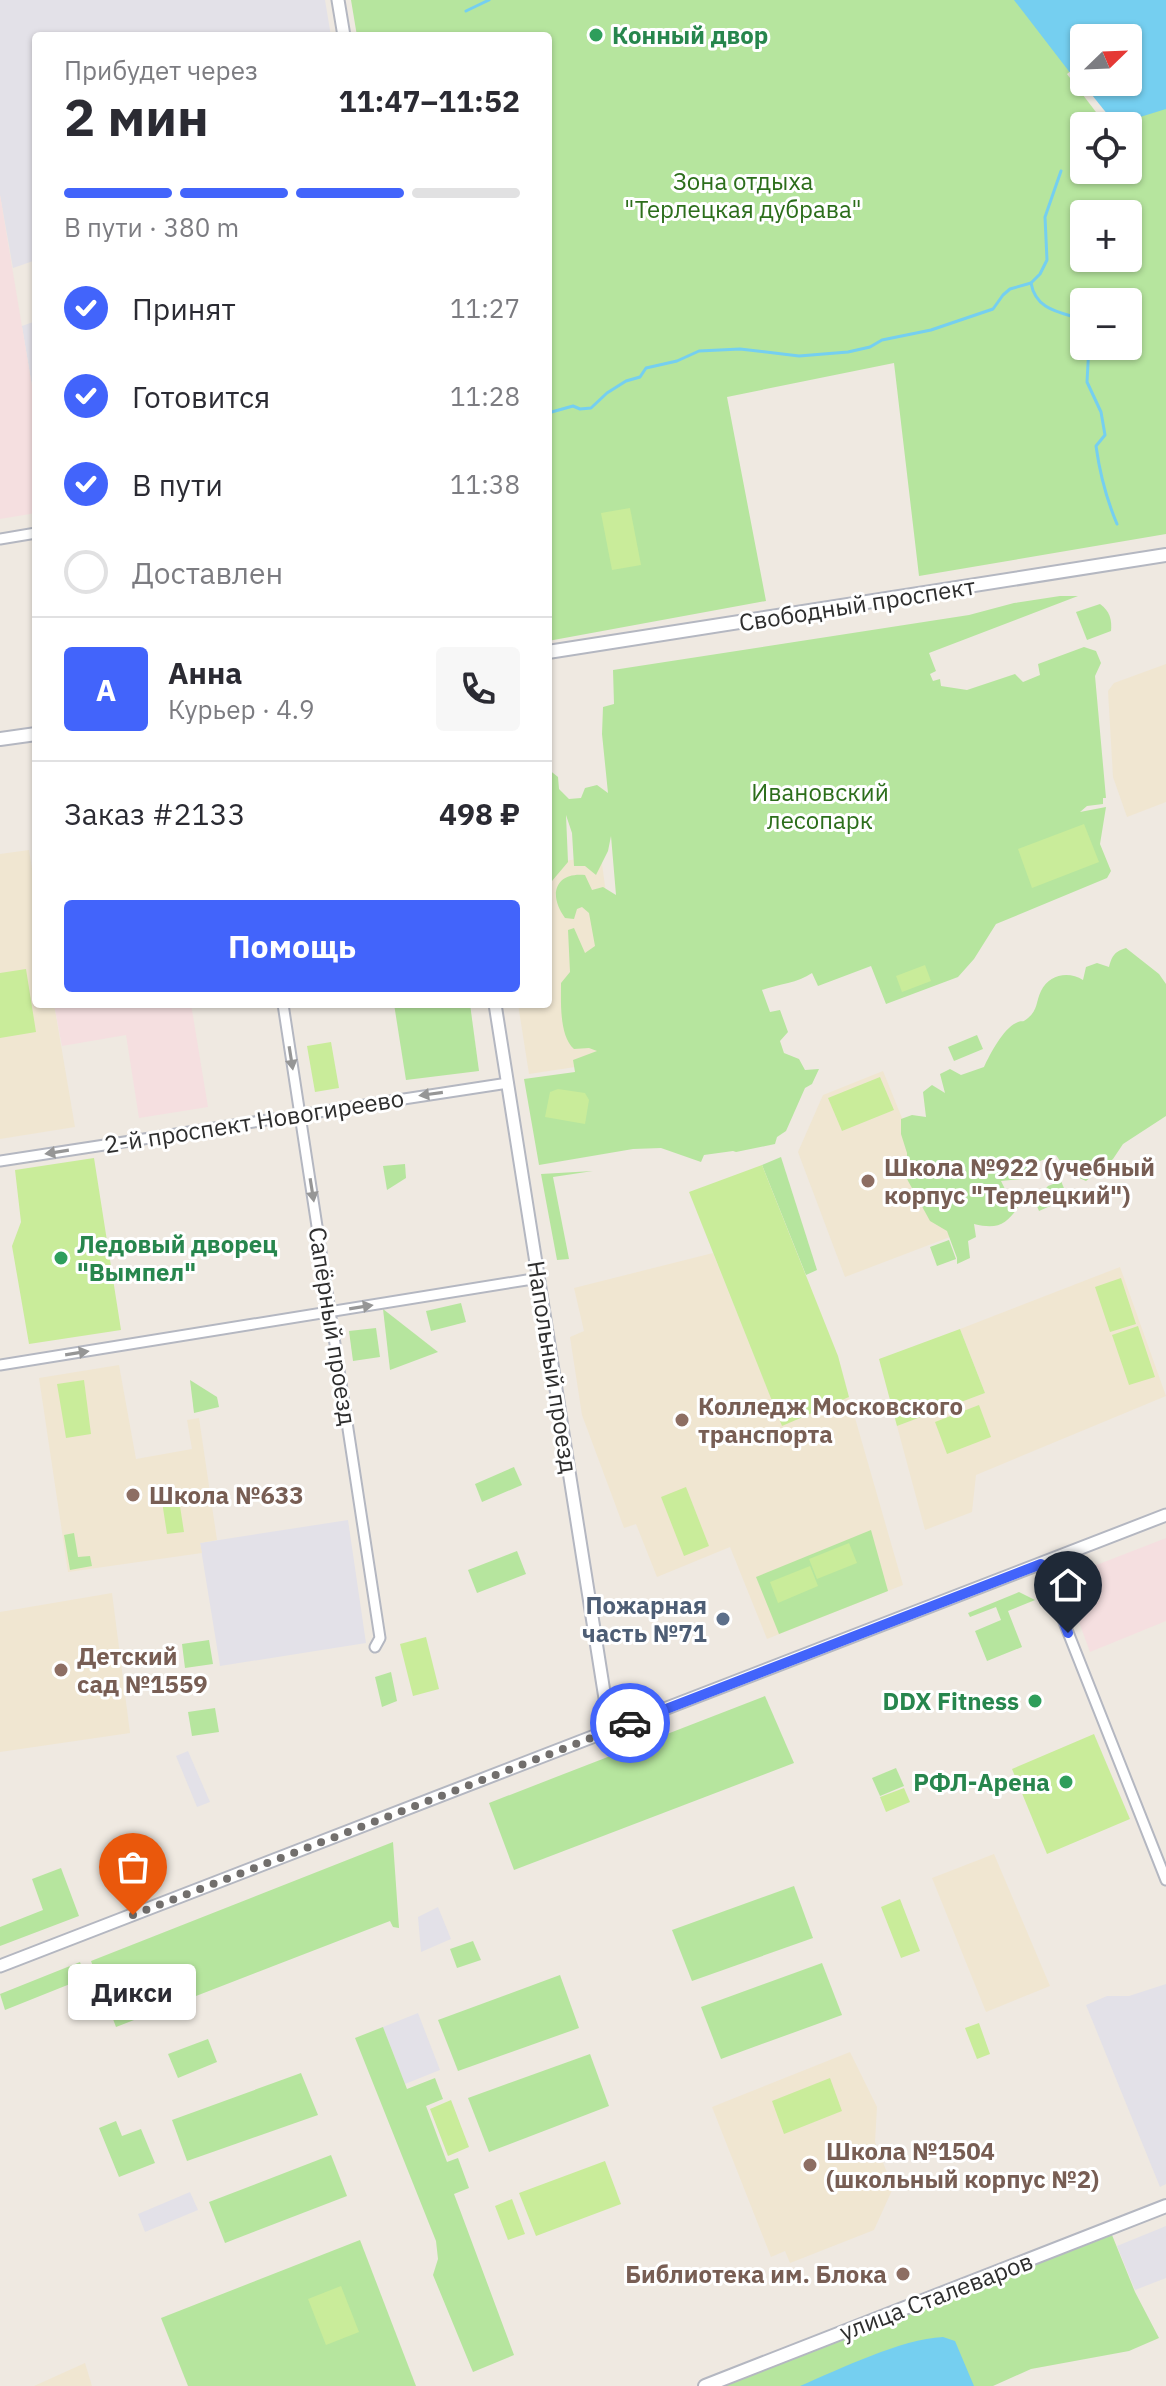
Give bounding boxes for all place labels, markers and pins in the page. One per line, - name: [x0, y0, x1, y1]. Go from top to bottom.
- place label: Конный двор: [612, 19, 768, 51]
- marker: Конный двор: [587, 26, 605, 44]
- place label: Школа №922 (учебный корпус "Терлецкий"): [884, 1151, 1155, 1211]
- marker: Школа №922 (учебный корпус "Терлецкий"): [859, 1172, 877, 1190]
- place label: Ледовый дворец "Вымпел": [77, 1228, 277, 1288]
- marker: Ледовый дворец "Вымпел": [52, 1249, 70, 1267]
- place label: Колледж Московского транспорта: [698, 1390, 963, 1450]
- marker: Колледж Московского транспорта: [673, 1411, 691, 1429]
- place label: Школа №633: [149, 1479, 304, 1511]
- marker: Школа №633: [124, 1486, 142, 1504]
- pin: [1034, 1551, 1102, 1633]
- place label: Пожарная часть №71: [582, 1589, 707, 1649]
- marker: Пожарная часть №71: [714, 1610, 732, 1628]
- place label: Детский сад №1559: [77, 1640, 208, 1700]
- marker: Детский сад №1559: [52, 1661, 70, 1679]
- place label: DDX Fitness: [883, 1685, 1019, 1717]
- marker: DDX Fitness: [1026, 1692, 1044, 1710]
- place label: РФЛ-Арена: [913, 1766, 1050, 1798]
- marker: РФЛ-Арена: [1057, 1773, 1075, 1791]
- pin: [99, 1833, 167, 1915]
- callout: Дикси: [69, 1963, 197, 2019]
- place label: Школа №1504 (школьный корпус №2): [826, 2135, 1099, 2195]
- marker: Школа №1504 (школьный корпус №2): [801, 2156, 819, 2174]
- place label: Библиотека им. Блока: [625, 2258, 887, 2290]
- marker: Библиотека им. Блока: [894, 2265, 912, 2283]

